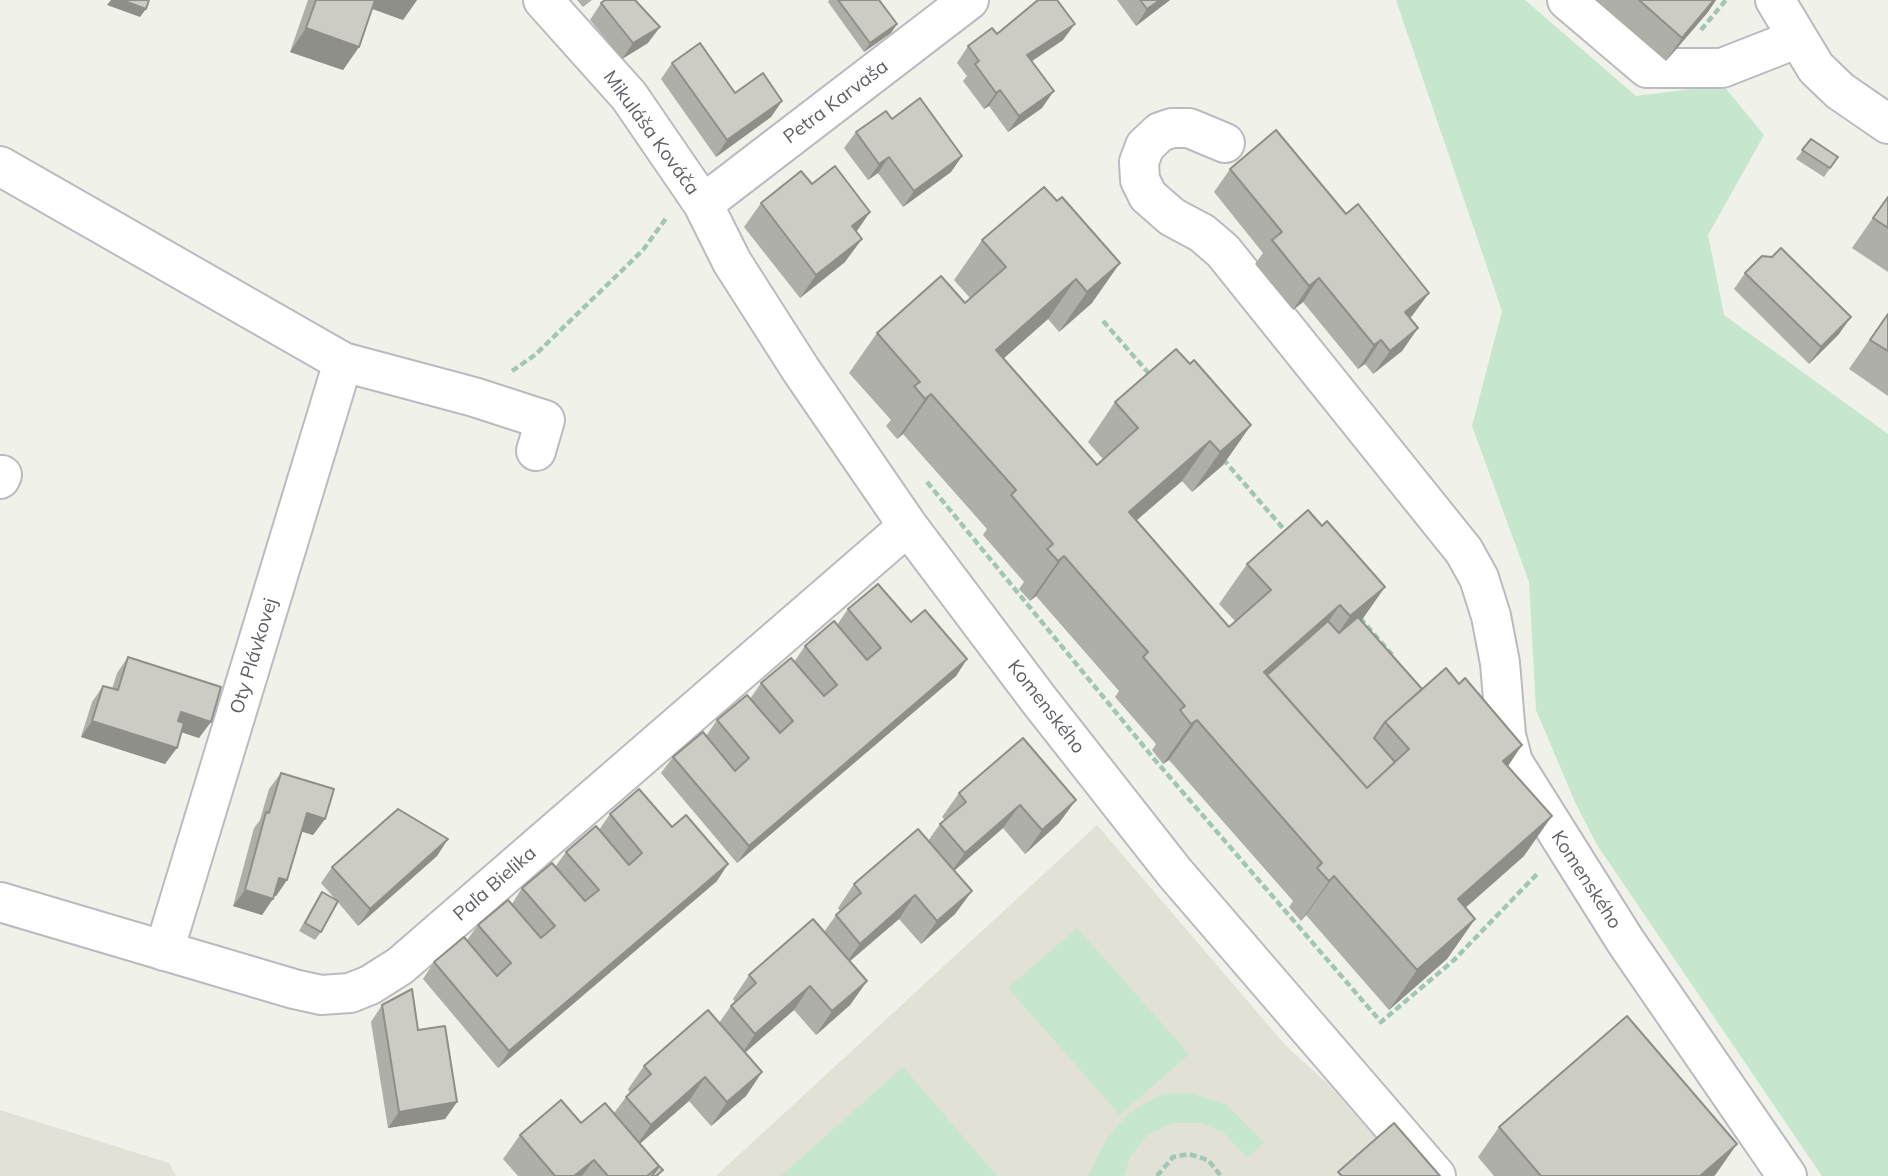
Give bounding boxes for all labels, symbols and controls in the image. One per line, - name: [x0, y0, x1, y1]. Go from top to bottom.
- street label: Petra Karvaša: [779, 55, 893, 149]
- street label: Mikuláša Kováča: [598, 66, 704, 200]
- street label: Oty Plávkovej: [226, 595, 282, 717]
- street label: Komenského: [1003, 656, 1089, 758]
- street label: Komenského: [1546, 827, 1626, 933]
- street label: Paľa Bielika: [449, 842, 541, 926]

